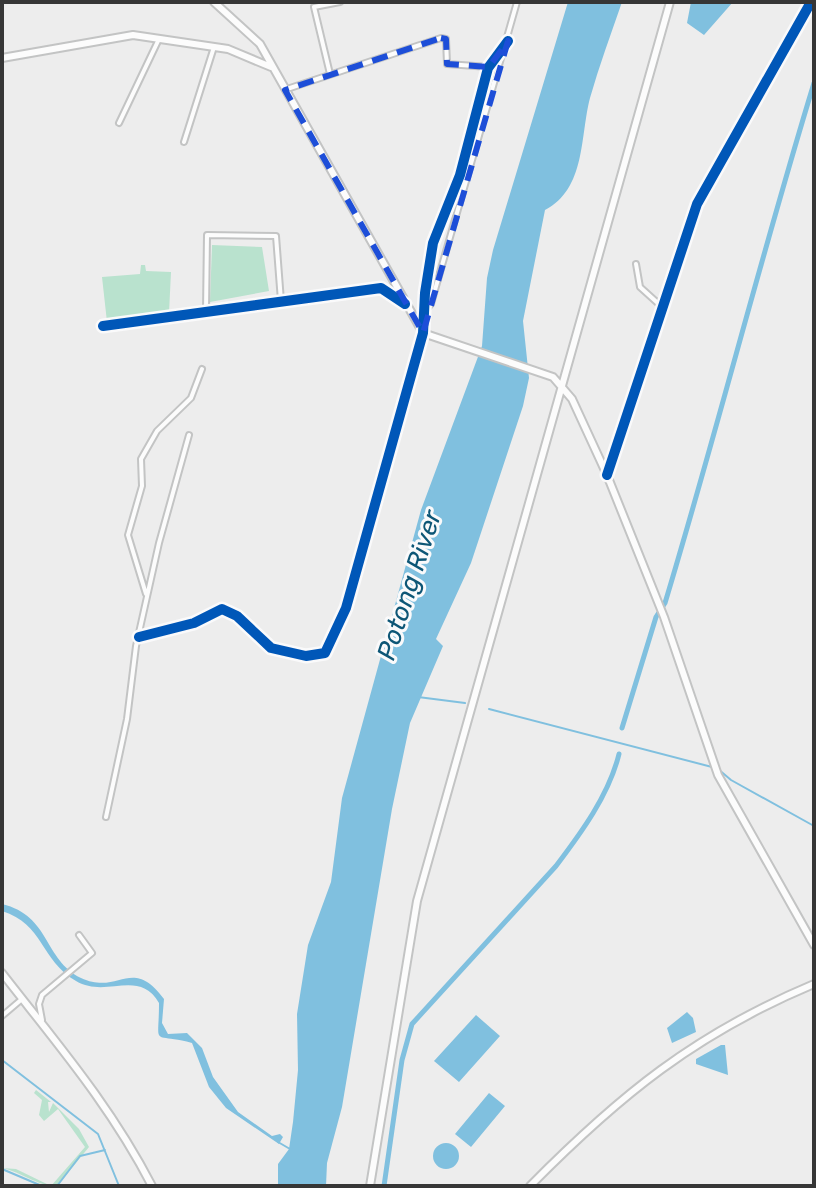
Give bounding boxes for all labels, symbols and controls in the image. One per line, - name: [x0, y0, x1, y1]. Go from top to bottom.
- water label: Potong River: [371, 505, 449, 664]

